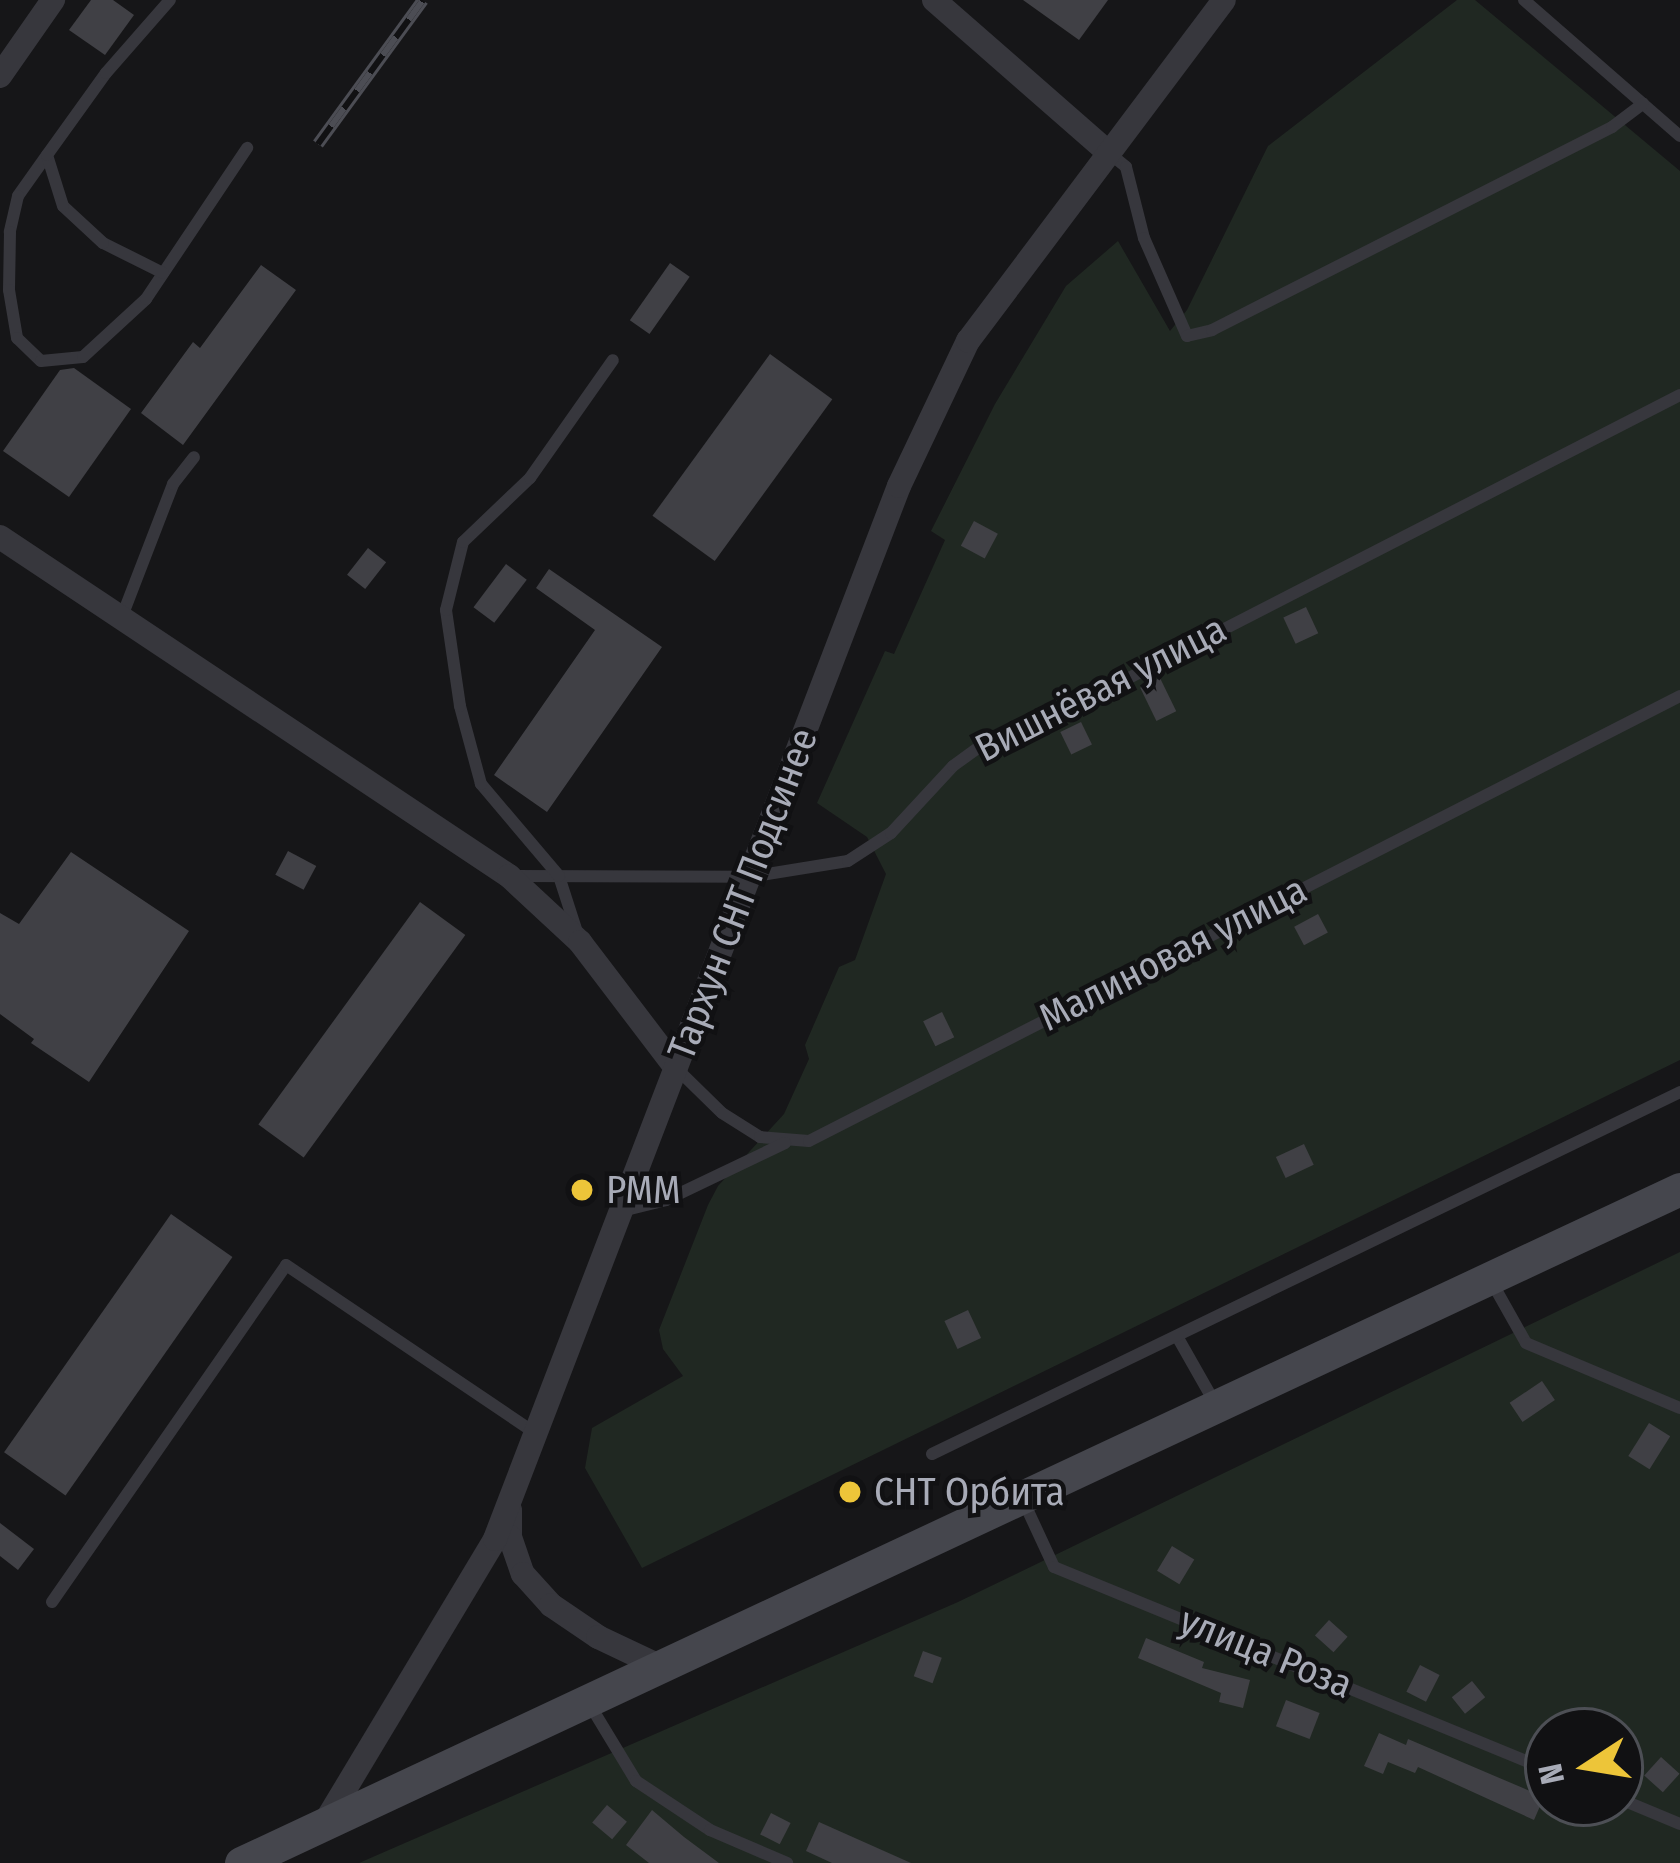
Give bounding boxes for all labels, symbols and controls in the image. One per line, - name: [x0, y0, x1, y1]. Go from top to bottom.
- street label: Вишнёвая улица: [968, 606, 1234, 772]
- street label: Тархун СНТ Подсинее: [658, 722, 828, 1066]
- street label: Малиновая улица: [1032, 866, 1314, 1042]
- place label: РММ: [606, 1167, 681, 1213]
- marker: РММ: [569, 1177, 595, 1203]
- place label: СНТ Орбита: [874, 1469, 1065, 1515]
- marker: СНТ Орбита: [837, 1479, 863, 1505]
- street label: улица Роза: [1173, 1597, 1359, 1709]
- north arrow: [1524, 1707, 1644, 1827]
- text: N: [1530, 1760, 1573, 1788]

